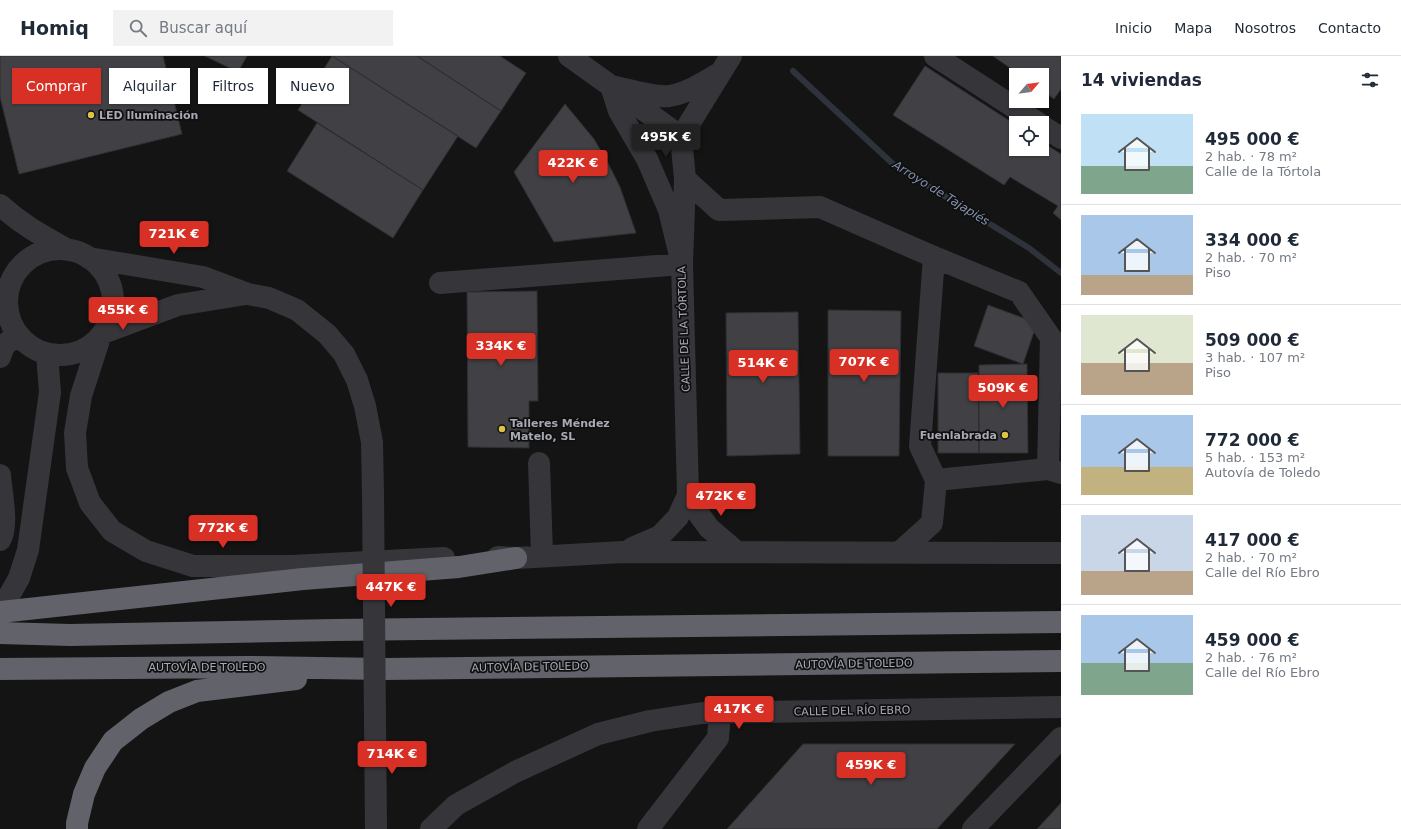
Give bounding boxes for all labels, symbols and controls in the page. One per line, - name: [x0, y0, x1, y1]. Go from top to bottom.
- search box: [113, 10, 393, 46]
- text: Homiq: [20, 17, 89, 39]
- icon: search: [127, 17, 149, 39]
- text: Buscar aquí: [159, 19, 247, 37]
- text: Inicio: [1115, 20, 1152, 36]
- text: Mapa: [1174, 20, 1212, 36]
- text: Nosotros: [1234, 20, 1296, 36]
- text: Contacto: [1318, 20, 1381, 36]
- chip: Comprar: [12, 68, 101, 104]
- chip: Alquilar: [109, 68, 190, 104]
- chip: Filtros: [198, 68, 268, 104]
- chip: Nuevo: [276, 68, 349, 104]
- north arrow: [1009, 68, 1049, 108]
- map controls: [1009, 68, 1049, 156]
- icon: filters: [1359, 69, 1381, 91]
- text: 14 viviendas: [1081, 70, 1202, 90]
- place label: LED Iluminación: [99, 109, 198, 122]
- marker: LED Iluminación: [86, 110, 96, 120]
- button: locate: [1009, 116, 1049, 156]
- pin: 495K €: [633, 124, 699, 158]
- text: 495K €: [641, 129, 691, 144]
- text: 495 000 €: [1205, 129, 1300, 149]
- icon: home: [1113, 130, 1161, 178]
- text: 2 hab. · 78 m²: [1205, 149, 1297, 164]
- pin: 422K €: [540, 150, 606, 184]
- text: 422K €: [548, 155, 598, 170]
- water label: Arroyo de Tajapiés: [889, 157, 992, 228]
- text: Calle de la Tórtola: [1205, 164, 1321, 179]
- pin: 721K €: [141, 221, 207, 255]
- text: 721K €: [149, 226, 199, 241]
- text: 334 000 €: [1205, 230, 1300, 250]
- icon: home: [1113, 231, 1161, 279]
- text: 2 hab. · 70 m²: [1205, 250, 1297, 265]
- street label: CALLE DE LA TÓRTOLA: [675, 265, 693, 392]
- text: Piso: [1205, 265, 1231, 280]
- pin: 455K €: [90, 297, 156, 331]
- text: 455K €: [98, 302, 148, 317]
- text: 509 000 €: [1205, 330, 1300, 350]
- icon: home: [1113, 331, 1161, 379]
- pin: 334K €: [468, 333, 534, 367]
- text: 334K €: [476, 338, 526, 353]
- pin: 707K €: [831, 349, 897, 383]
- pin: 514K €: [730, 350, 796, 384]
- text: 3 hab. · 107 m²: [1205, 350, 1305, 365]
- text: 707K €: [839, 354, 889, 369]
- text: 514K €: [738, 355, 788, 370]
- text: Piso: [1205, 365, 1231, 380]
- pin: 509K €: [970, 375, 1036, 409]
- text: 509K €: [978, 380, 1028, 395]
- place label: Talleres Méndez Matelo, SL: [510, 417, 610, 443]
- marker: Talleres Méndez Matelo, SL: [497, 424, 507, 434]
- place label: Fuenlabrada: [920, 429, 997, 442]
- marker: Fuenlabrada: [1000, 430, 1010, 440]
- text: 772 000 €: [1205, 430, 1300, 450]
- icon: home: [1113, 431, 1161, 479]
- text: 5 hab. · 153 m²: [1205, 450, 1305, 465]
- text: Autovía de Toledo: [1205, 465, 1320, 480]
- pin: 472K €: [688, 483, 754, 517]
- text: 472K €: [696, 488, 746, 503]
- pin: 772K €: [190, 515, 256, 549]
- text: 772K €: [198, 520, 248, 535]
- text: 417 000 €: [1205, 530, 1300, 550]
- icon: home: [1113, 531, 1161, 579]
- text: 2 hab. · 70 m²: [1205, 550, 1297, 565]
- text: Calle del Río Ebro: [1205, 565, 1320, 580]
- pin: 447K €: [358, 574, 424, 608]
- text: 447K €: [366, 579, 416, 594]
- text: 459 000 €: [1205, 630, 1300, 650]
- icon: home: [1113, 631, 1161, 679]
- text: 2 hab. · 76 m²: [1205, 650, 1297, 665]
- street label: AUTOVÍA DE TOLEDO: [795, 656, 913, 672]
- street label: AUTOVÍA DE TOLEDO: [471, 659, 589, 675]
- street label: AUTOVÍA DE TOLEDO: [148, 661, 266, 674]
- text: Calle del Río Ebro: [1205, 665, 1320, 680]
- pin: 417K €: [706, 696, 772, 730]
- text: 417K €: [714, 701, 764, 716]
- street label: CALLE DEL RÍO EBRO: [793, 703, 911, 719]
- pin: 714K €: [359, 741, 425, 775]
- text: 714K €: [367, 746, 417, 761]
- pin: 459K €: [838, 752, 904, 786]
- text: 459K €: [846, 757, 896, 772]

